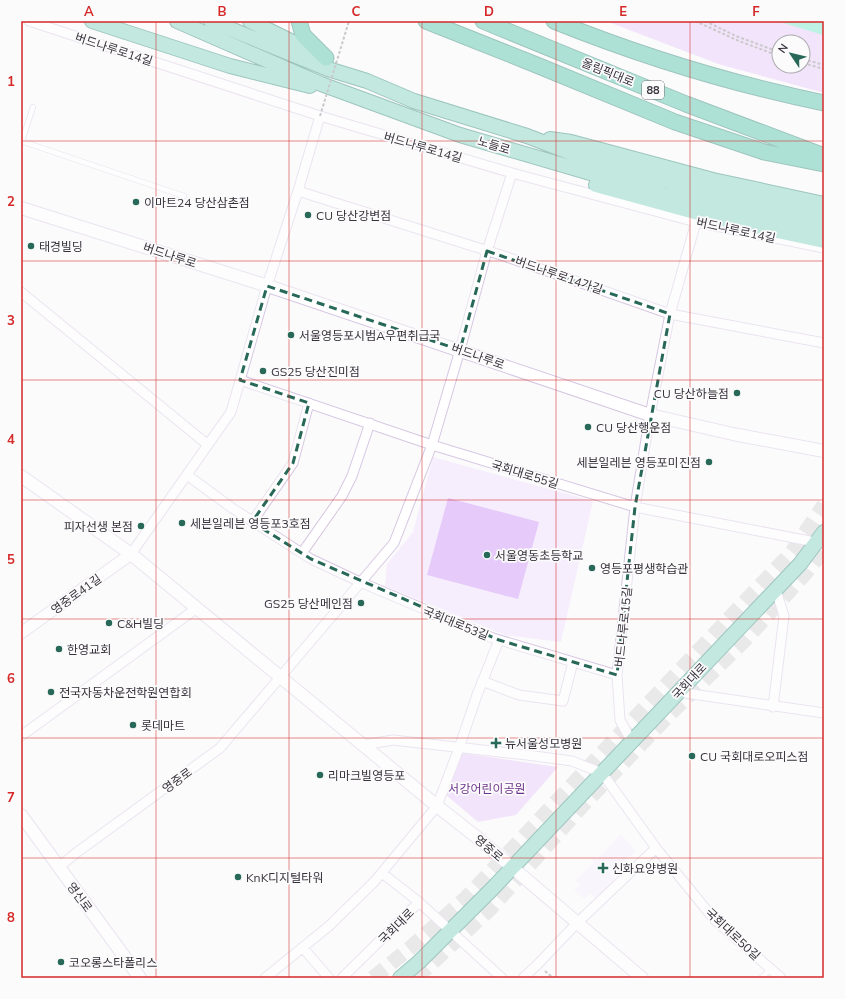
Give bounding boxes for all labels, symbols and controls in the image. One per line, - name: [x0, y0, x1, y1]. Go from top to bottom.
- text: A: [84, 3, 94, 19]
- text: B: [218, 3, 227, 19]
- text: C: [352, 3, 361, 19]
- text: D: [484, 3, 494, 19]
- text: E: [619, 3, 627, 19]
- text: F: [752, 3, 760, 19]
- street label: 버드나루로14길: [73, 29, 155, 69]
- north arrow: [771, 34, 811, 74]
- text: N: [775, 41, 791, 56]
- street label: 올림픽대로: [580, 55, 636, 89]
- text: 1: [7, 73, 15, 89]
- road number: 88: [642, 81, 664, 99]
- street label: 버드나루로14길: [382, 129, 464, 165]
- street label: 노들로: [476, 133, 512, 157]
- text: 2: [7, 193, 15, 209]
- place label: 이마트24 당산삼촌점: [144, 195, 250, 210]
- marker: 이마트24 당산삼촌점: [131, 197, 141, 207]
- place label: CU 당산강변점: [316, 208, 391, 223]
- marker: CU 당산강변점: [303, 210, 313, 220]
- street label: 버드나루로14길: [695, 214, 777, 246]
- place label: 태경빌딩: [39, 239, 83, 254]
- street label: 버드나루로: [141, 239, 199, 271]
- marker: 태경빌딩: [26, 241, 36, 251]
- street label: 버드나루로14가길: [513, 253, 605, 297]
- text: 3: [7, 312, 15, 328]
- place label: 서울영등포시범A우편취급국: [299, 328, 440, 343]
- marker: 서울영등포시범A우편취급국: [286, 330, 296, 340]
- street label: 버드나루로: [449, 340, 507, 372]
- place label: GS25 당산진미점: [271, 364, 360, 379]
- marker: GS25 당산진미점: [258, 366, 268, 376]
- place label: CU 당산하늘점: [654, 386, 729, 401]
- marker: CU 당산하늘점: [732, 388, 742, 398]
- place label: CU 당산행운점: [596, 420, 671, 435]
- marker: CU 당산행운점: [583, 422, 593, 432]
- text: 4: [7, 431, 15, 447]
- place label: 세븐일레븐 영등포미진점: [576, 455, 701, 470]
- street label: 국회대로55길: [490, 457, 560, 491]
- marker: 세븐일레븐 영등포미진점: [704, 457, 714, 467]
- place label: 세븐일레븐 영등포3호점: [190, 516, 311, 531]
- marker: 세븐일레븐 영등포3호점: [177, 518, 187, 528]
- place label: 피자선생 본점: [64, 519, 133, 534]
- marker: 피자선생 본점: [136, 521, 146, 531]
- place label: 서울영동초등학교: [495, 548, 583, 563]
- marker: 서울영동초등학교: [482, 550, 492, 560]
- text: 5: [7, 551, 15, 567]
- place label: 영등포평생학습관: [600, 561, 688, 576]
- marker: 영등포평생학습관: [587, 563, 597, 573]
- street label: 영중로41길: [48, 571, 104, 617]
- street label: 버드나루로15길: [611, 586, 635, 668]
- place label: GS25 당산메인점: [264, 596, 353, 611]
- marker: GS25 당산메인점: [356, 598, 366, 608]
- street label: 국회대로53길: [421, 603, 491, 643]
- place label: C&H빌딩: [117, 616, 164, 631]
- marker: C&H빌딩: [104, 618, 114, 628]
- place label: 한영교회: [67, 642, 111, 657]
- marker: 한영교회: [54, 644, 64, 654]
- street label: 국회대로: [668, 660, 710, 702]
- text: 6: [7, 670, 15, 686]
- place label: 전국자동차운전학원연합회: [59, 685, 191, 700]
- marker: 전국자동차운전학원연합회: [46, 687, 56, 697]
- place label: 롯데마트: [141, 718, 185, 733]
- marker: 롯데마트: [128, 720, 138, 730]
- place label: 뉴서울성모병원: [505, 736, 582, 751]
- marker: 뉴서울성모병원: [490, 737, 502, 749]
- place label: CU 국회대로오피스점: [700, 749, 808, 764]
- marker: CU 국회대로오피스점: [687, 751, 697, 761]
- street label: 영중로: [159, 764, 195, 796]
- place label: 리마크빌영등포: [328, 768, 405, 783]
- marker: 리마크빌영등포: [315, 770, 325, 780]
- park label: 서강어린이공원: [448, 781, 526, 796]
- text: 7: [7, 789, 15, 805]
- street label: 영중로: [471, 832, 507, 864]
- place label: 신화요양병원: [612, 861, 678, 876]
- marker: 신화요양병원: [597, 862, 609, 874]
- place label: KnK디지털타워: [246, 870, 323, 885]
- marker: KnK디지털타워: [233, 872, 243, 882]
- street label: 영신로: [64, 879, 96, 915]
- street label: 국회대로: [375, 905, 417, 947]
- street label: 국회대로50길: [702, 905, 764, 963]
- text: 8: [7, 909, 15, 925]
- place label: 코오롱스타폴리스: [69, 955, 157, 970]
- marker: 코오롱스타폴리스: [56, 957, 66, 967]

